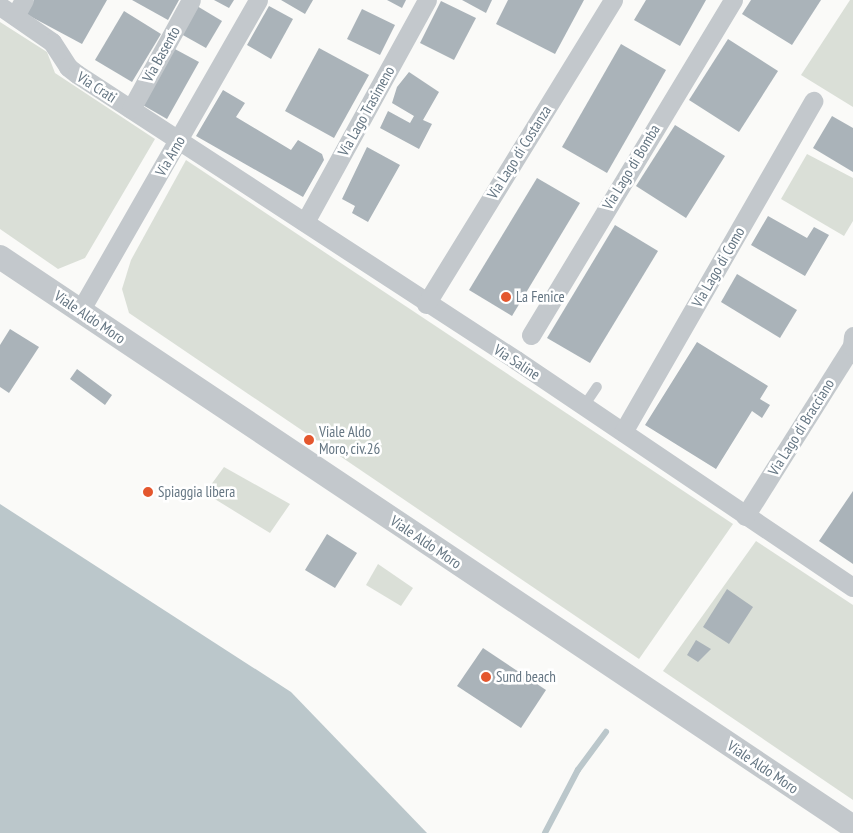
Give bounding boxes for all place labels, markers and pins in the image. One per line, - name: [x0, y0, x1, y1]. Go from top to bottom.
- place label: La Fenice: [516, 288, 565, 306]
- marker: La Fenice: [500, 291, 512, 303]
- place label: Viale Aldo Moro, civ.26: [319, 422, 381, 457]
- marker: Viale Aldo Moro, civ.26: [303, 434, 315, 446]
- place label: Spiaggia libera: [158, 483, 235, 501]
- marker: Spiaggia libera: [142, 486, 154, 498]
- place label: Sund beach: [496, 668, 556, 686]
- marker: Sund beach: [480, 671, 492, 683]

